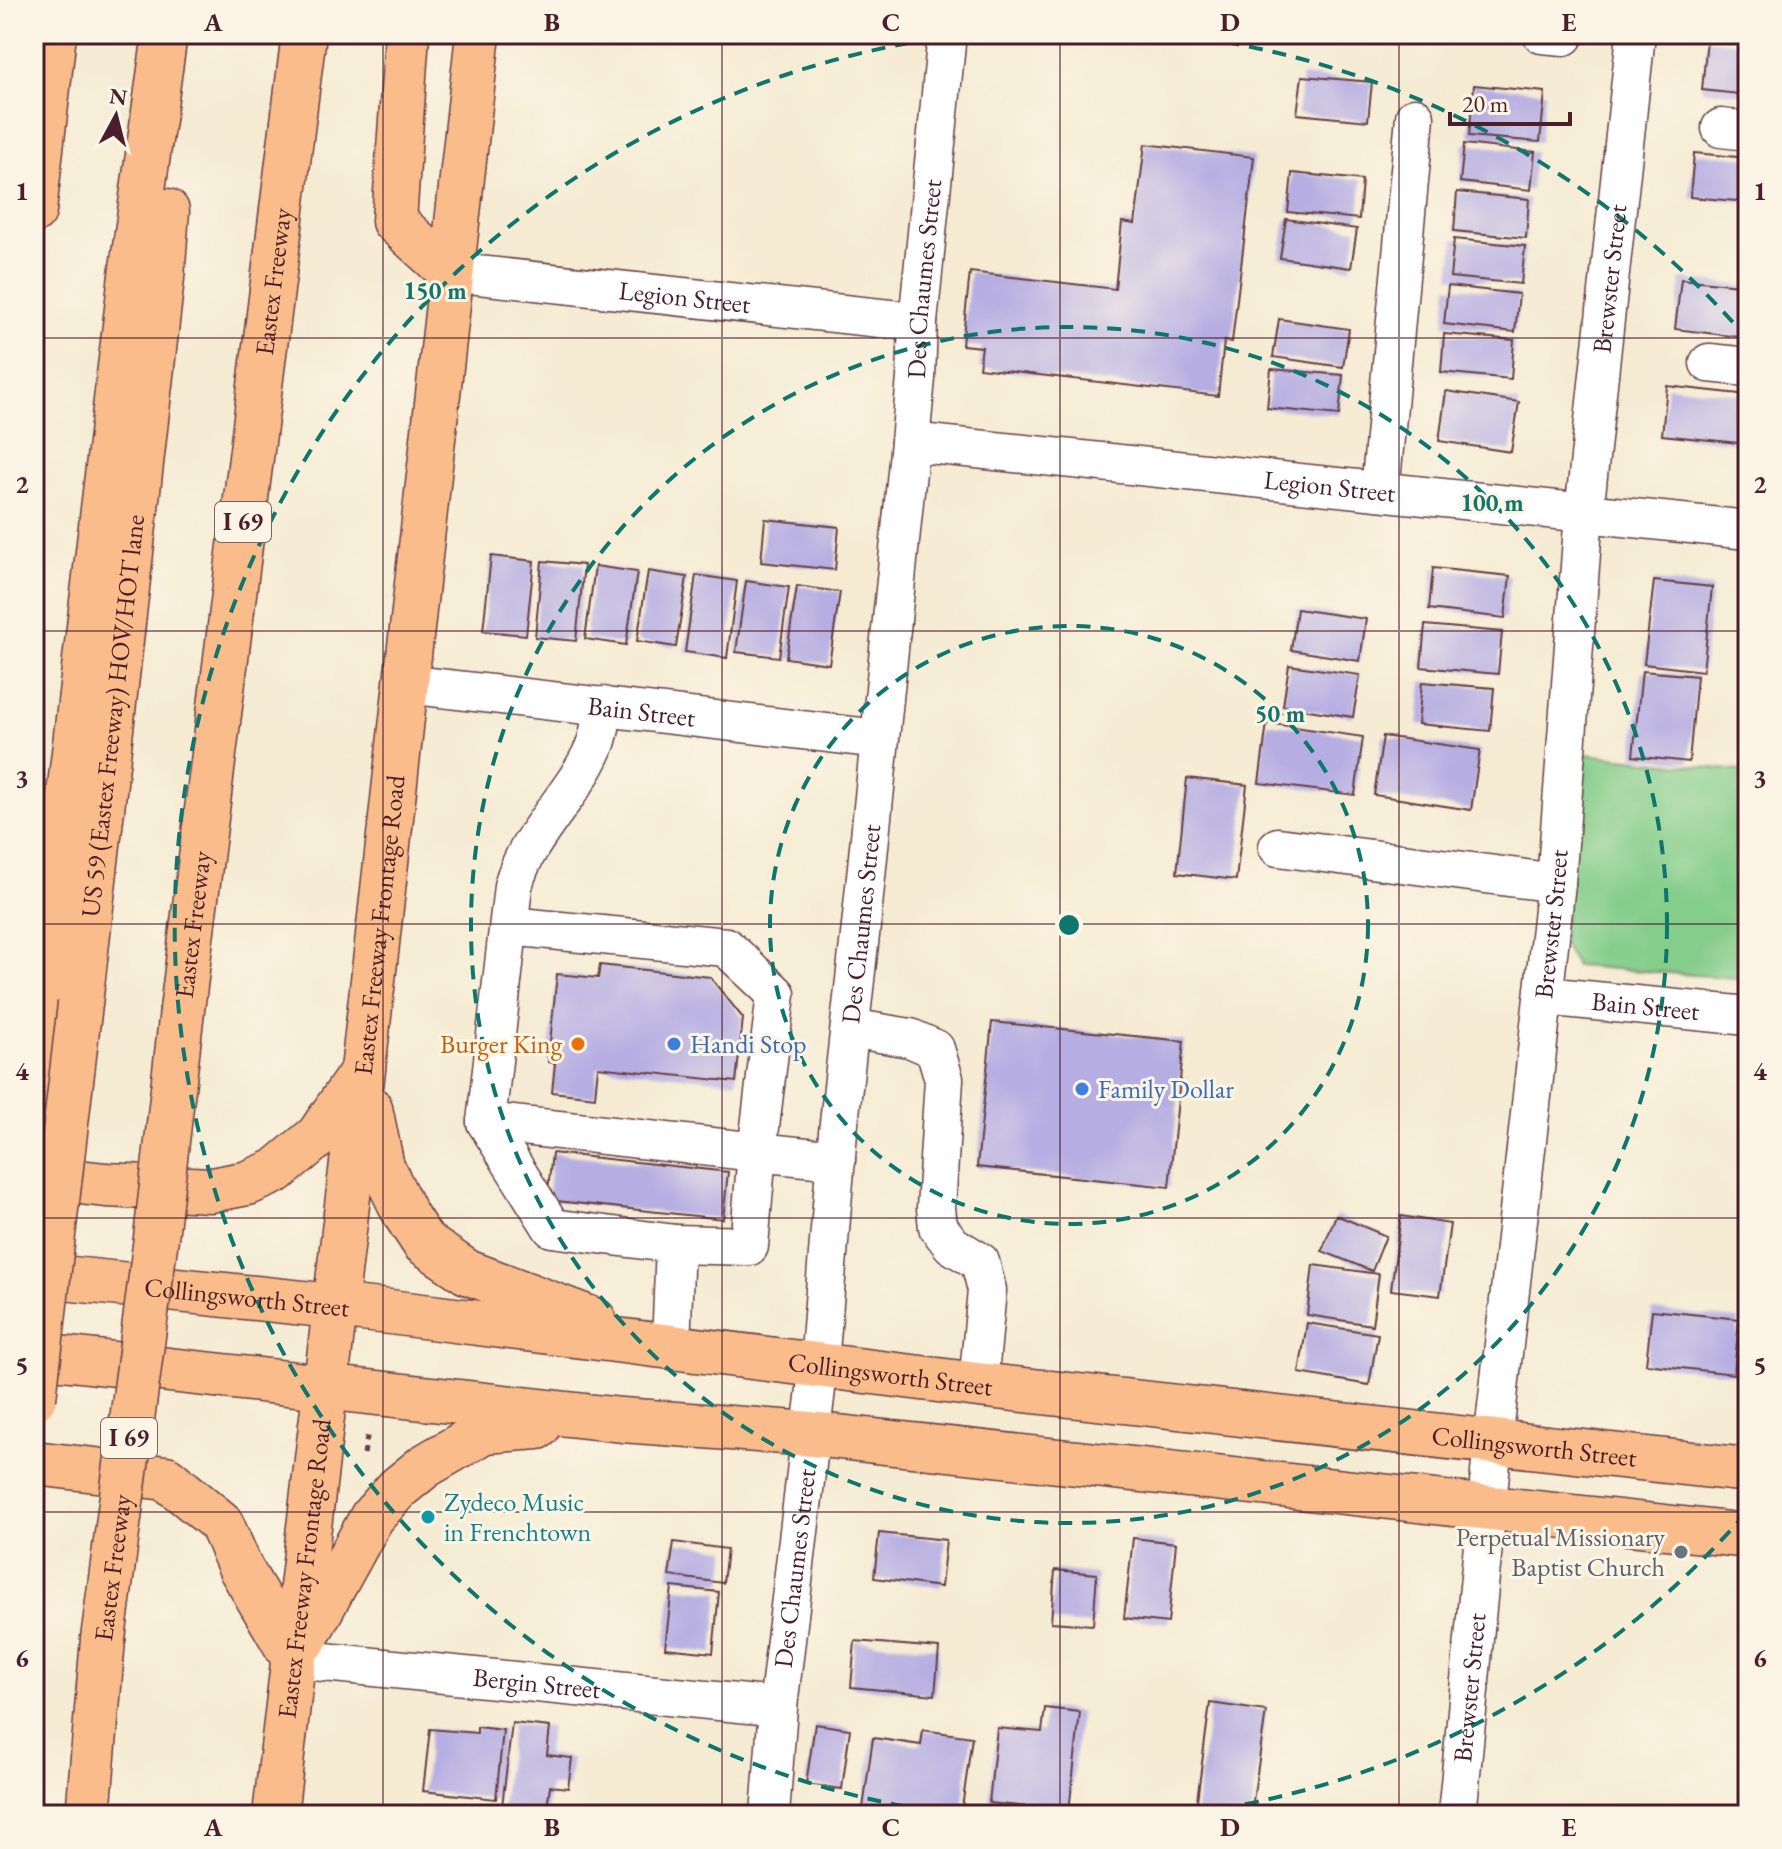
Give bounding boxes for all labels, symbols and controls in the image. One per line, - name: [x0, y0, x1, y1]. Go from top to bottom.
- text: A: [203, 5, 223, 39]
- text: B: [544, 5, 560, 39]
- text: C: [882, 5, 900, 39]
- text: D: [1220, 5, 1240, 39]
- text: E: [1562, 5, 1577, 39]
- north arrow: [76, 76, 156, 156]
- scale bar: [1450, 76, 1570, 126]
- text: N: [108, 81, 129, 112]
- text: 20 m: [1462, 88, 1509, 119]
- text: 1: [15, 174, 29, 208]
- text: 1: [1753, 174, 1767, 208]
- street label: Des Chaumes Street: [899, 177, 949, 379]
- street label: Brewster Street: [1584, 202, 1634, 355]
- street label: Eastex Freeway: [247, 205, 299, 357]
- street label: Legion Street: [617, 273, 752, 321]
- text: 150 m: [403, 275, 467, 306]
- street label: Legion Street: [1262, 462, 1397, 510]
- text: 2: [15, 467, 29, 501]
- text: 2: [1753, 467, 1767, 501]
- text: 100 m: [1460, 487, 1524, 518]
- road number: I 69: [215, 502, 271, 542]
- street label: US 59 (Eastex Freeway) HOV/HOT lane: [73, 513, 152, 919]
- street label: Bain Street: [586, 688, 697, 735]
- text: 50 m: [1255, 698, 1305, 729]
- text: 3: [15, 761, 29, 795]
- text: 3: [1753, 761, 1767, 795]
- street label: Eastex Freeway Frontage Road: [346, 773, 413, 1077]
- street label: Des Chaumes Street: [833, 822, 888, 1025]
- street label: Eastex Freeway: [167, 848, 219, 1000]
- street label: Brewster Street: [1526, 848, 1575, 1000]
- centre of rings: [1055, 911, 1083, 939]
- street label: Bain Street: [1590, 984, 1701, 1028]
- place label: Burger King: [440, 1027, 563, 1061]
- place label: Handi Stop: [690, 1027, 807, 1061]
- marker: Burger King: [569, 1035, 587, 1053]
- marker: Handi Stop: [665, 1035, 683, 1053]
- text: 4: [15, 1054, 29, 1088]
- text: 4: [1753, 1054, 1767, 1088]
- place label: Family Dollar: [1098, 1072, 1234, 1106]
- marker: Family Dollar: [1073, 1080, 1091, 1098]
- street label: Collingsworth Street: [143, 1270, 351, 1325]
- street label: Collingsworth Street: [786, 1345, 994, 1403]
- text: 5: [15, 1348, 29, 1382]
- text: 5: [1753, 1348, 1767, 1382]
- street label: Eastex Freeway Frontage Road: [270, 1416, 339, 1720]
- road number: I 69: [101, 1418, 157, 1458]
- street label: Collingsworth Street: [1430, 1418, 1638, 1475]
- street label: Des Chaumes Street: [766, 1467, 823, 1670]
- place label: Zydeco Music in Frenchtown: [444, 1485, 592, 1549]
- street label: Eastex Freeway: [86, 1491, 139, 1643]
- marker: Zydeco Music in Frenchtown: [419, 1508, 437, 1526]
- place label: Perpetual Missionary Baptist Church: [1456, 1520, 1666, 1584]
- marker: Perpetual Missionary Baptist Church: [1672, 1543, 1690, 1561]
- street label: Brewster Street: [1445, 1611, 1493, 1764]
- text: 6: [15, 1641, 29, 1675]
- text: 6: [1753, 1641, 1767, 1675]
- street label: Bergin Street: [472, 1660, 602, 1706]
- text: A: [203, 1810, 223, 1844]
- text: B: [544, 1810, 560, 1844]
- text: C: [882, 1810, 900, 1844]
- text: D: [1220, 1810, 1240, 1844]
- text: E: [1562, 1810, 1577, 1844]

